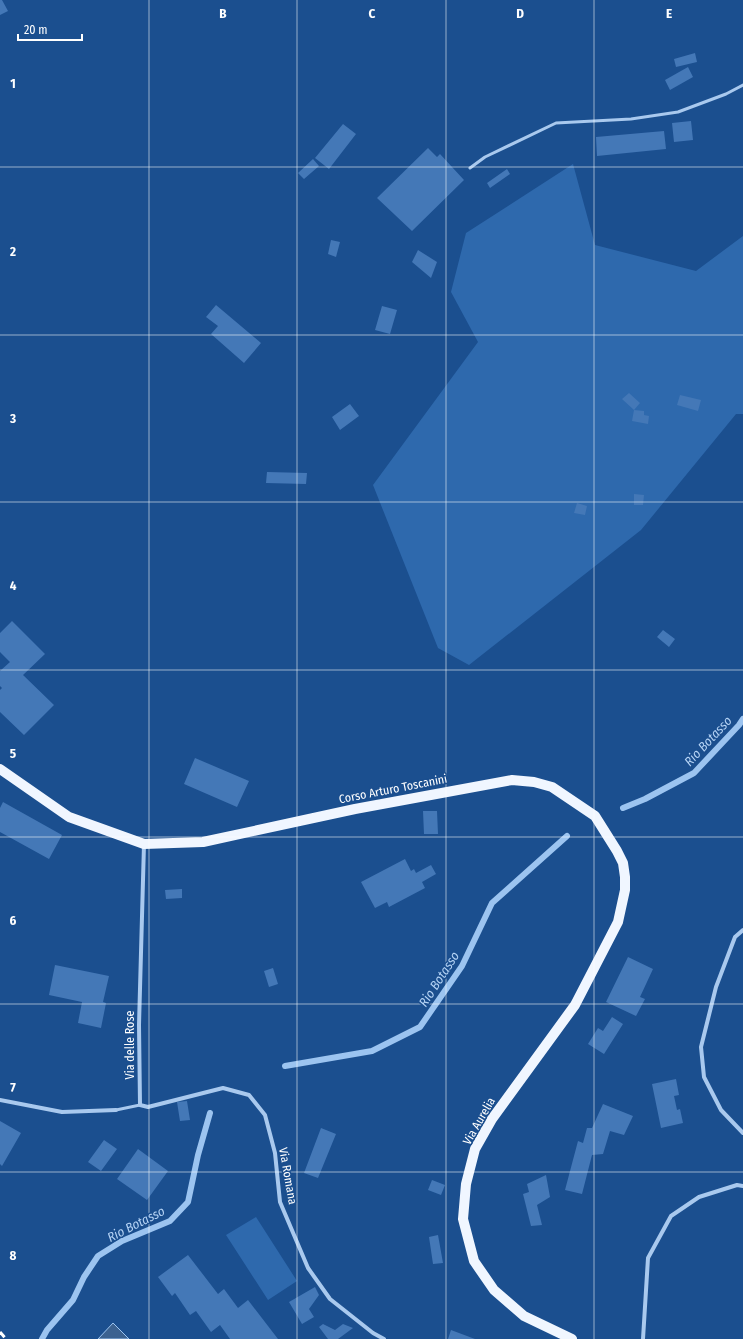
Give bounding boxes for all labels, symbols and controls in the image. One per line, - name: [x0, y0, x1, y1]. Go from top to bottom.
- text: B: [219, 6, 227, 21]
- text: C: [369, 6, 376, 21]
- text: D: [516, 6, 524, 21]
- text: E: [666, 6, 672, 21]
- scale bar: [18, 16, 82, 42]
- text: 20 m: [24, 23, 48, 37]
- text: 1: [10, 76, 16, 91]
- text: 2: [9, 244, 16, 259]
- text: 3: [9, 411, 16, 426]
- text: 4: [10, 578, 17, 593]
- water label: Rio Botasso: [681, 713, 735, 769]
- text: 5: [10, 746, 16, 761]
- street label: Corso Arturo Toscanini: [338, 772, 448, 806]
- text: 6: [10, 913, 17, 928]
- water label: Rio Botasso: [416, 949, 462, 1009]
- street label: Via delle Rose: [123, 1010, 137, 1079]
- text: 7: [10, 1080, 16, 1095]
- street label: Via Aurelia: [460, 1095, 498, 1147]
- street label: Via Romana: [276, 1146, 300, 1206]
- water label: Rio Botasso: [105, 1203, 167, 1245]
- text: 8: [10, 1248, 17, 1263]

